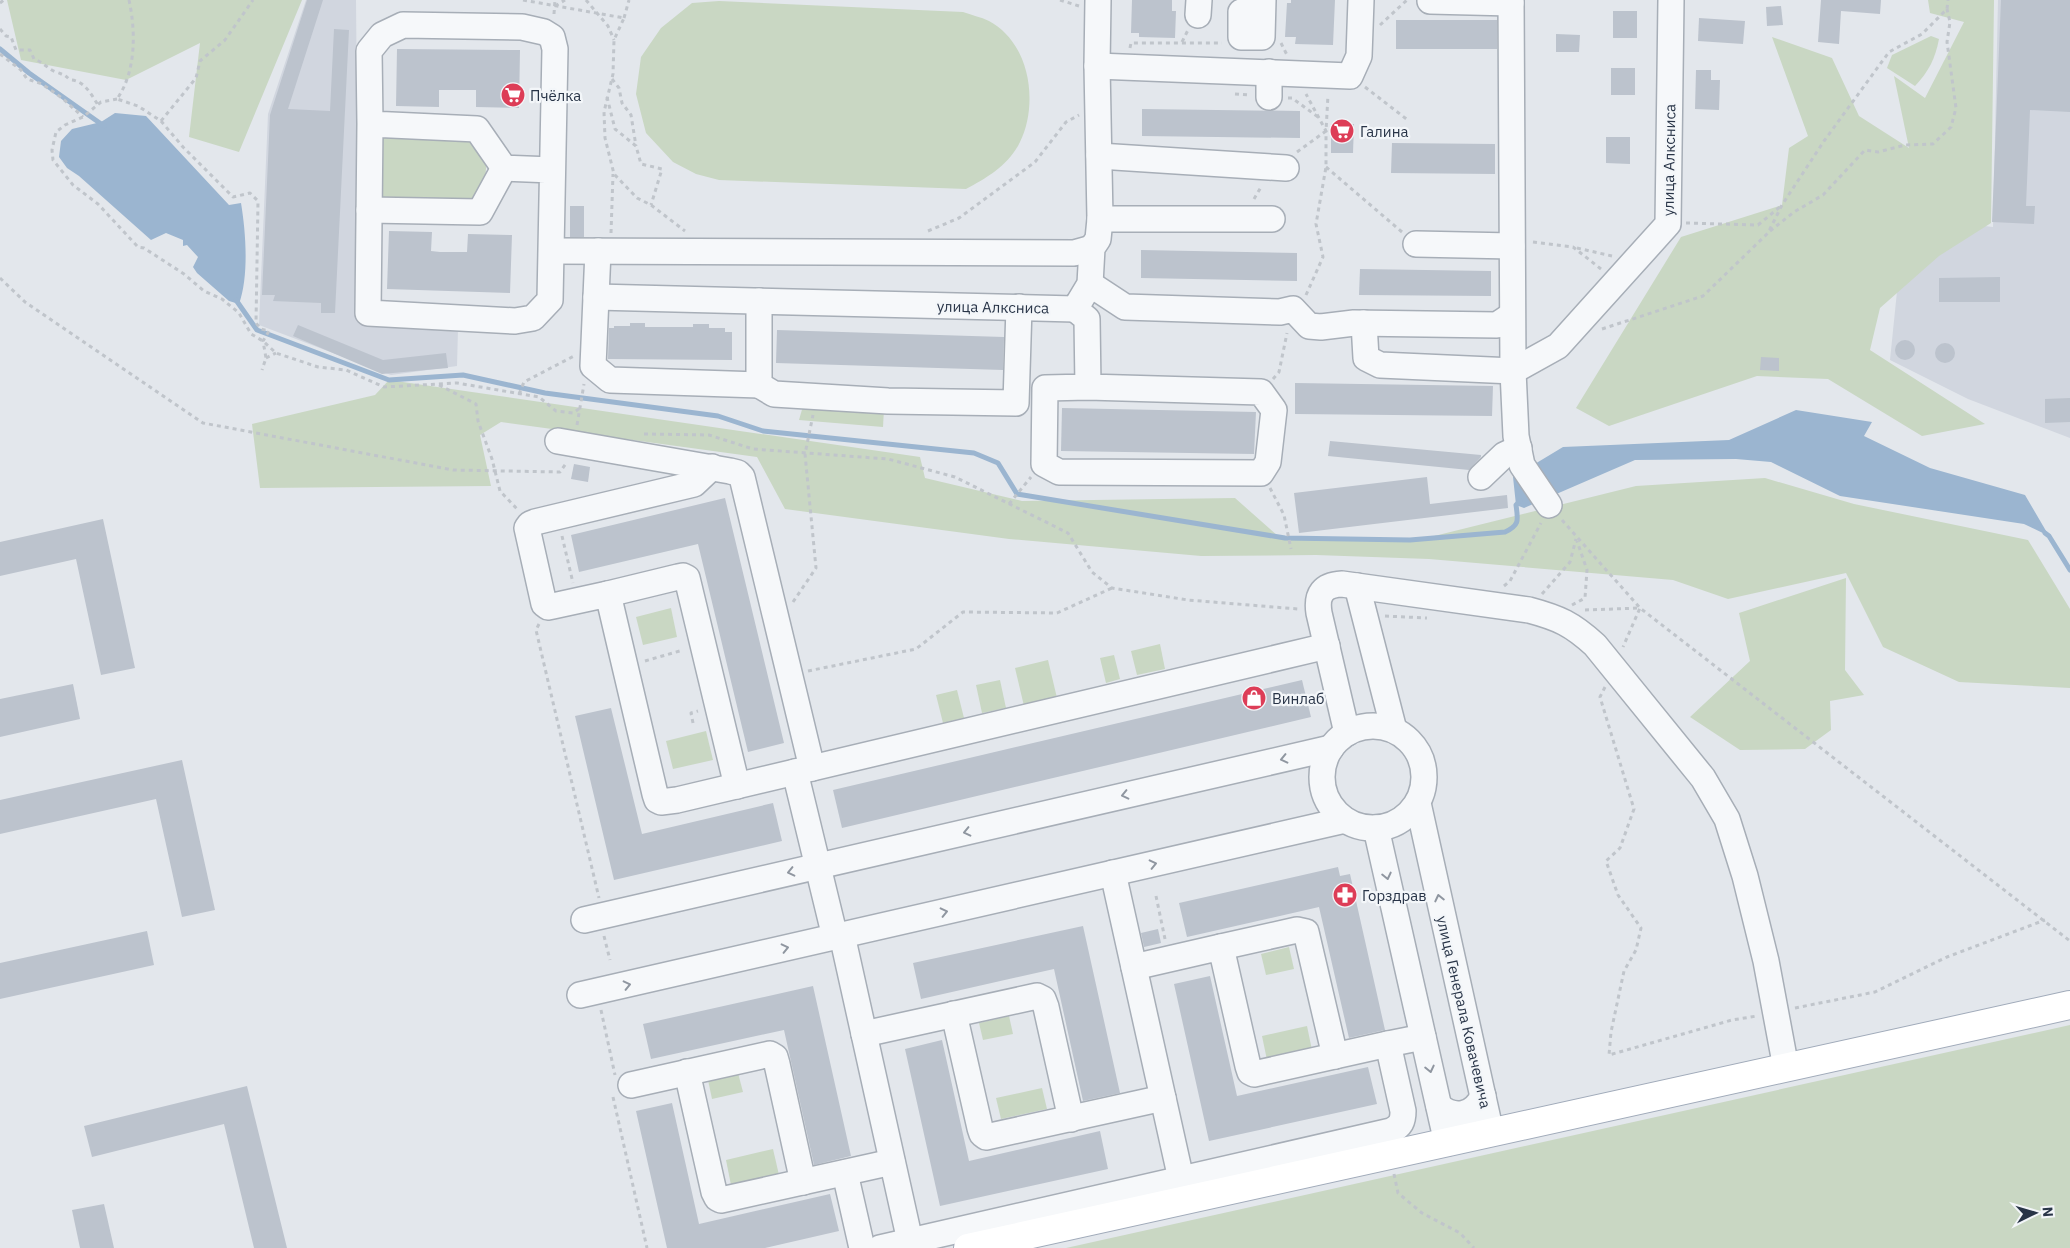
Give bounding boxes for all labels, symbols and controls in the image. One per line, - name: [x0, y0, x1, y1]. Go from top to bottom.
- supermarket icon: Пчёлка: [500, 82, 526, 108]
- place label: Пчёлка: [530, 86, 581, 105]
- street label: улица Алксниса: [1659, 104, 1679, 216]
- supermarket icon: Галина: [1329, 118, 1355, 144]
- place label: Галина: [1360, 122, 1408, 141]
- street label: улица Алксниса: [937, 297, 1049, 317]
- shop icon: Винлаб: [1241, 685, 1267, 711]
- place label: Винлаб: [1272, 689, 1324, 708]
- one-way arrow: [1279, 753, 1288, 764]
- one-way arrow: [1121, 789, 1130, 800]
- one-way arrow: [962, 826, 971, 837]
- one-way arrow: [1149, 859, 1158, 870]
- one-way arrow: [787, 866, 796, 877]
- one-way arrow: [1381, 871, 1392, 880]
- pharmacy icon: Горздрав: [1332, 882, 1358, 908]
- place label: Горздрав: [1362, 886, 1427, 905]
- one-way arrow: [1434, 893, 1445, 902]
- one-way arrow: [939, 907, 948, 918]
- street label: улица Генерала Ковачевича: [1433, 914, 1495, 1110]
- one-way arrow: [781, 943, 790, 954]
- one-way arrow: [623, 980, 632, 991]
- one-way arrow: [1424, 1064, 1435, 1073]
- north arrow: [2010, 1188, 2060, 1238]
- text: N: [2039, 1206, 2057, 1218]

